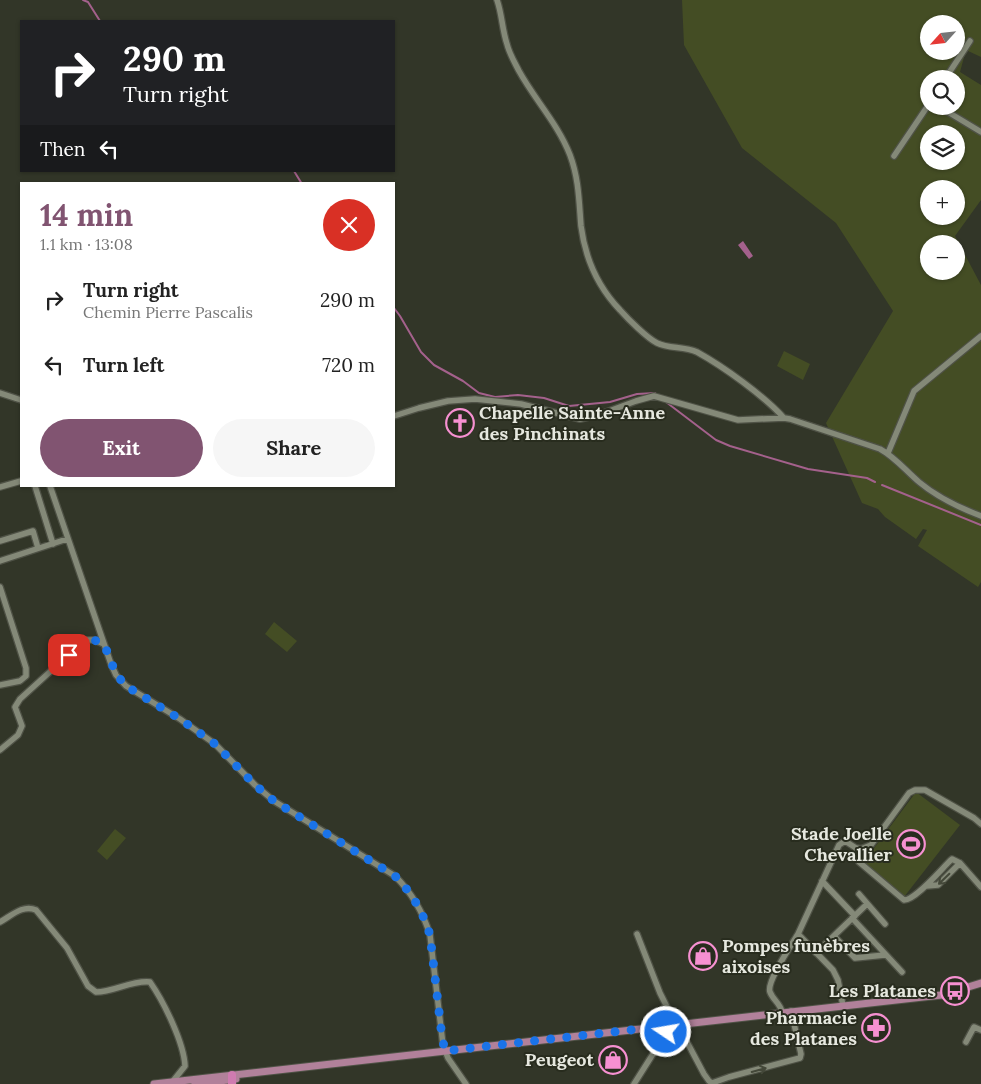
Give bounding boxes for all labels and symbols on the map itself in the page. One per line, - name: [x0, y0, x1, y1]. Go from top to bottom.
- north arrow: [920, 15, 965, 60]
- place label: Chapelle Sainte-Anne des Pinchinats: [479, 401, 665, 445]
- church icon: Chapelle Sainte-Anne des Pinchinats: [445, 408, 475, 438]
- pin: [48, 634, 90, 676]
- place label: Stade Joelle Chevallier: [791, 822, 892, 866]
- sports icon: Stade Joelle Chevallier: [896, 829, 926, 859]
- one-way arrow: [937, 873, 950, 885]
- place label: Pompes funèbres aixoises: [722, 934, 870, 978]
- shop icon: Pompes funèbres aixoises: [688, 941, 718, 971]
- bus stop icon: Les Platanes: [940, 976, 970, 1006]
- place label: Les Platanes: [829, 979, 936, 1002]
- position arrow: [639, 1005, 691, 1057]
- place label: Pharmacie des Platanes: [750, 1006, 857, 1050]
- pharmacy icon: Pharmacie des Platanes: [861, 1013, 891, 1043]
- shop icon: Peugeot: [598, 1045, 628, 1075]
- place label: Peugeot: [525, 1048, 595, 1071]
- one-way arrow: [751, 1064, 767, 1074]

